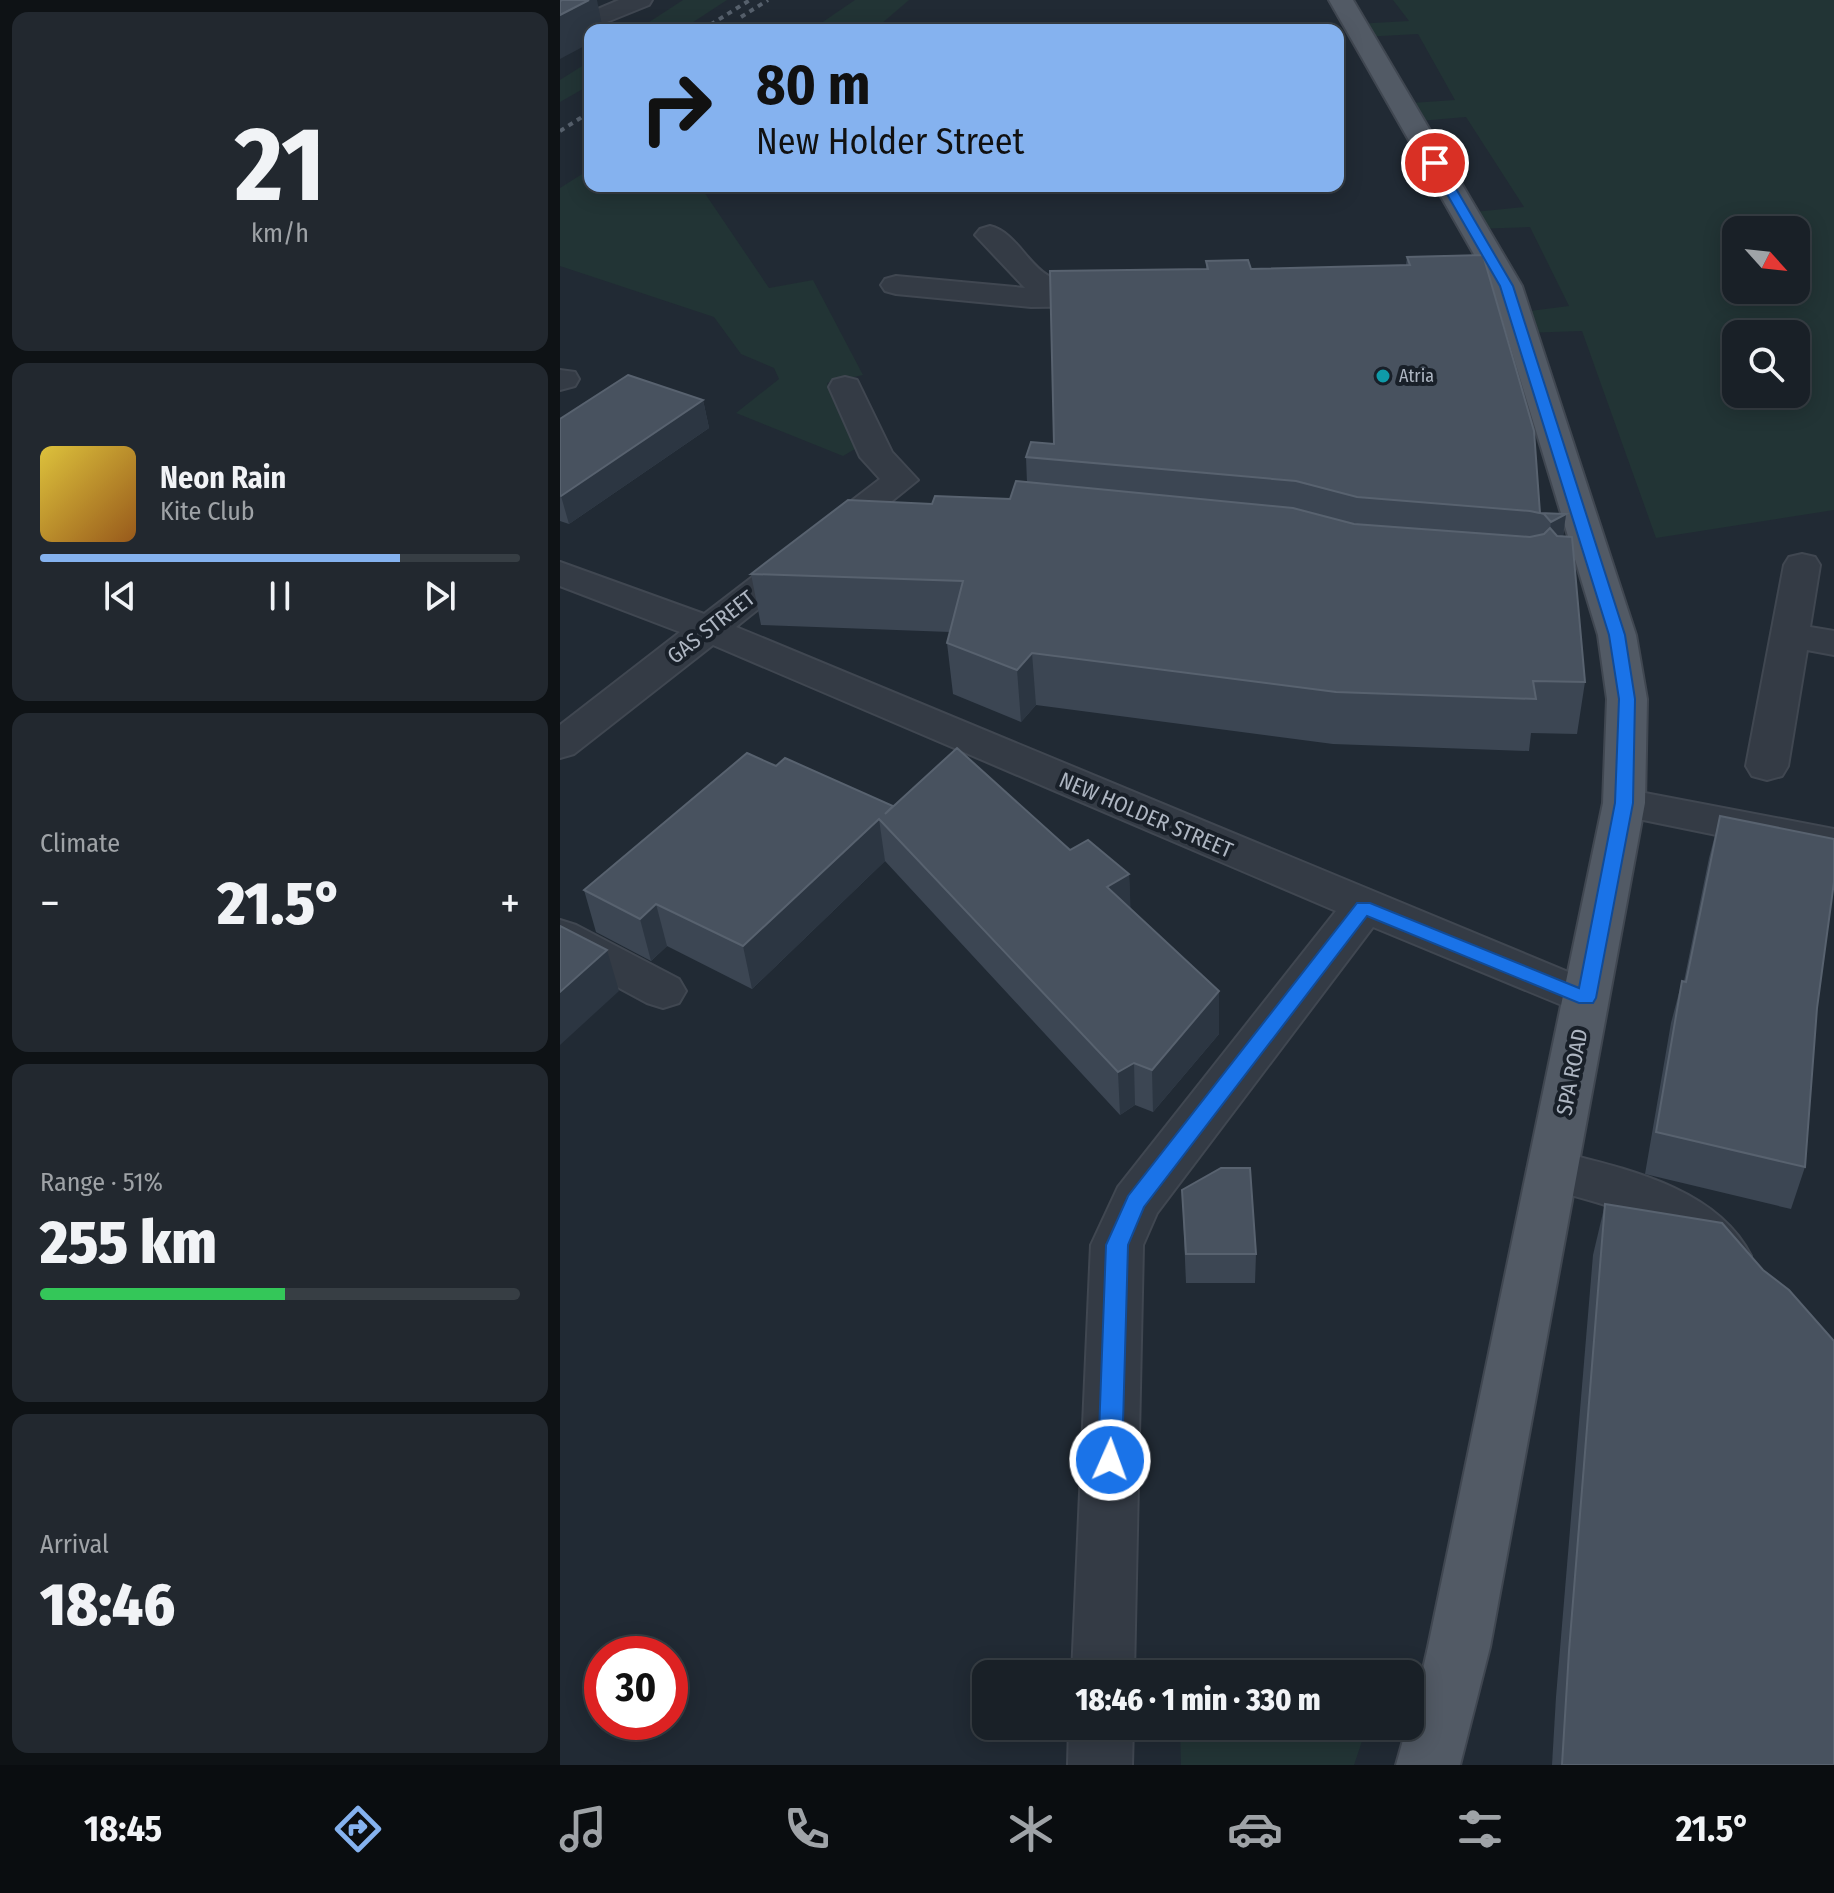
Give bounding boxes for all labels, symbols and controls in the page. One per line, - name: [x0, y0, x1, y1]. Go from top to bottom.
- text: 80 m: [756, 52, 871, 119]
- icon: right: [624, 56, 728, 160]
- text: 21: [235, 103, 325, 228]
- text: New Holder Street: [756, 120, 1024, 164]
- pin: [1401, 129, 1469, 197]
- icon: arrive: [1413, 141, 1457, 185]
- north arrow: [1722, 216, 1810, 304]
- map controls: [1722, 216, 1810, 408]
- text: km/h: [251, 218, 309, 249]
- button: search: [1722, 320, 1810, 408]
- place label: Atria: [1399, 365, 1434, 387]
- marker: Atria: [1374, 367, 1392, 385]
- text: Neon Rain: [160, 460, 286, 496]
- text: Kite Club: [160, 496, 255, 527]
- icon: previous: [98, 574, 142, 618]
- icon: pause: [258, 574, 302, 618]
- icon: next: [418, 574, 462, 618]
- street label: GAS STREET: [662, 584, 761, 670]
- street label: NEW HOLDER STREET: [1055, 766, 1238, 864]
- text: Climate: [40, 828, 120, 859]
- text: 21.5°: [217, 868, 343, 940]
- text: −: [40, 877, 60, 930]
- text: +: [500, 877, 520, 930]
- street label: SPA ROAD: [1550, 1026, 1594, 1118]
- text: Range · 51%: [40, 1167, 163, 1198]
- text: 255 km: [40, 1207, 217, 1279]
- position arrow: [1068, 1418, 1152, 1502]
- text: Arrival: [40, 1529, 109, 1560]
- text: 18:46: [40, 1569, 175, 1641]
- speed limit sign: 30: [584, 1636, 688, 1740]
- text: 18:46 · 1 min · 330 m: [1076, 1682, 1320, 1718]
- icon: directions: [330, 1801, 386, 1857]
- icon: music: [555, 1801, 611, 1857]
- icon: phone: [779, 1801, 835, 1857]
- icon: climate: [1003, 1801, 1059, 1857]
- icon: car: [1227, 1801, 1283, 1857]
- icon: filters: [1452, 1801, 1508, 1857]
- text: 18:45: [84, 1807, 162, 1851]
- text: 21.5°: [1676, 1807, 1750, 1851]

